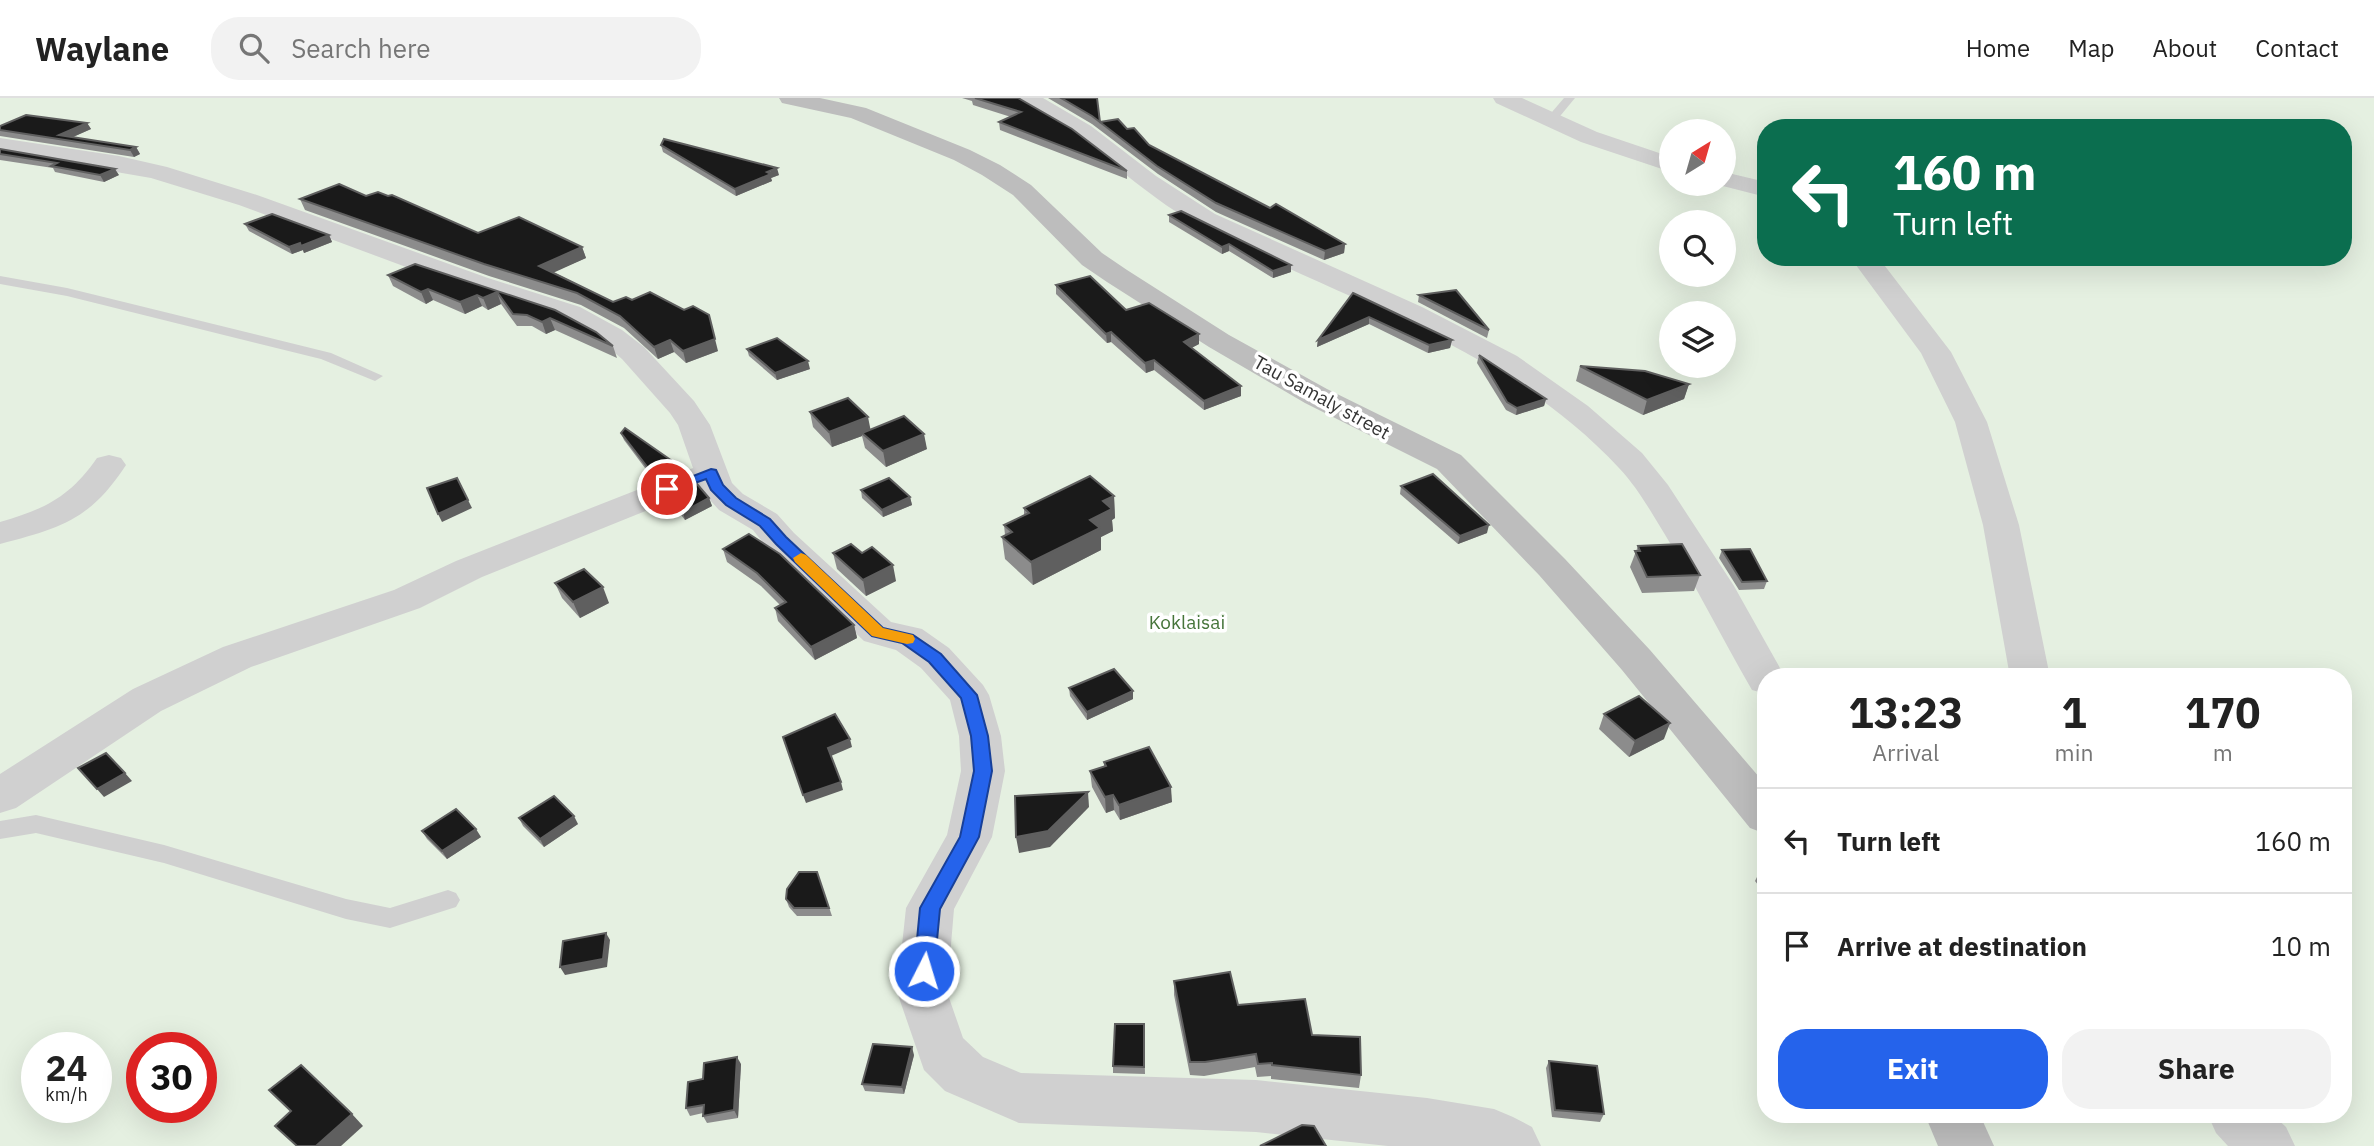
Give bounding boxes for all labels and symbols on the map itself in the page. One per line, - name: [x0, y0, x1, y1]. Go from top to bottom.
- north arrow: [1659, 119, 1736, 196]
- street label: Tau Samaly street: [1250, 350, 1394, 444]
- pin: [637, 459, 697, 519]
- park label: Koklaisai: [1149, 610, 1225, 634]
- position arrow: [887, 934, 961, 1008]
- speed limit sign: 30: [126, 1032, 217, 1123]

